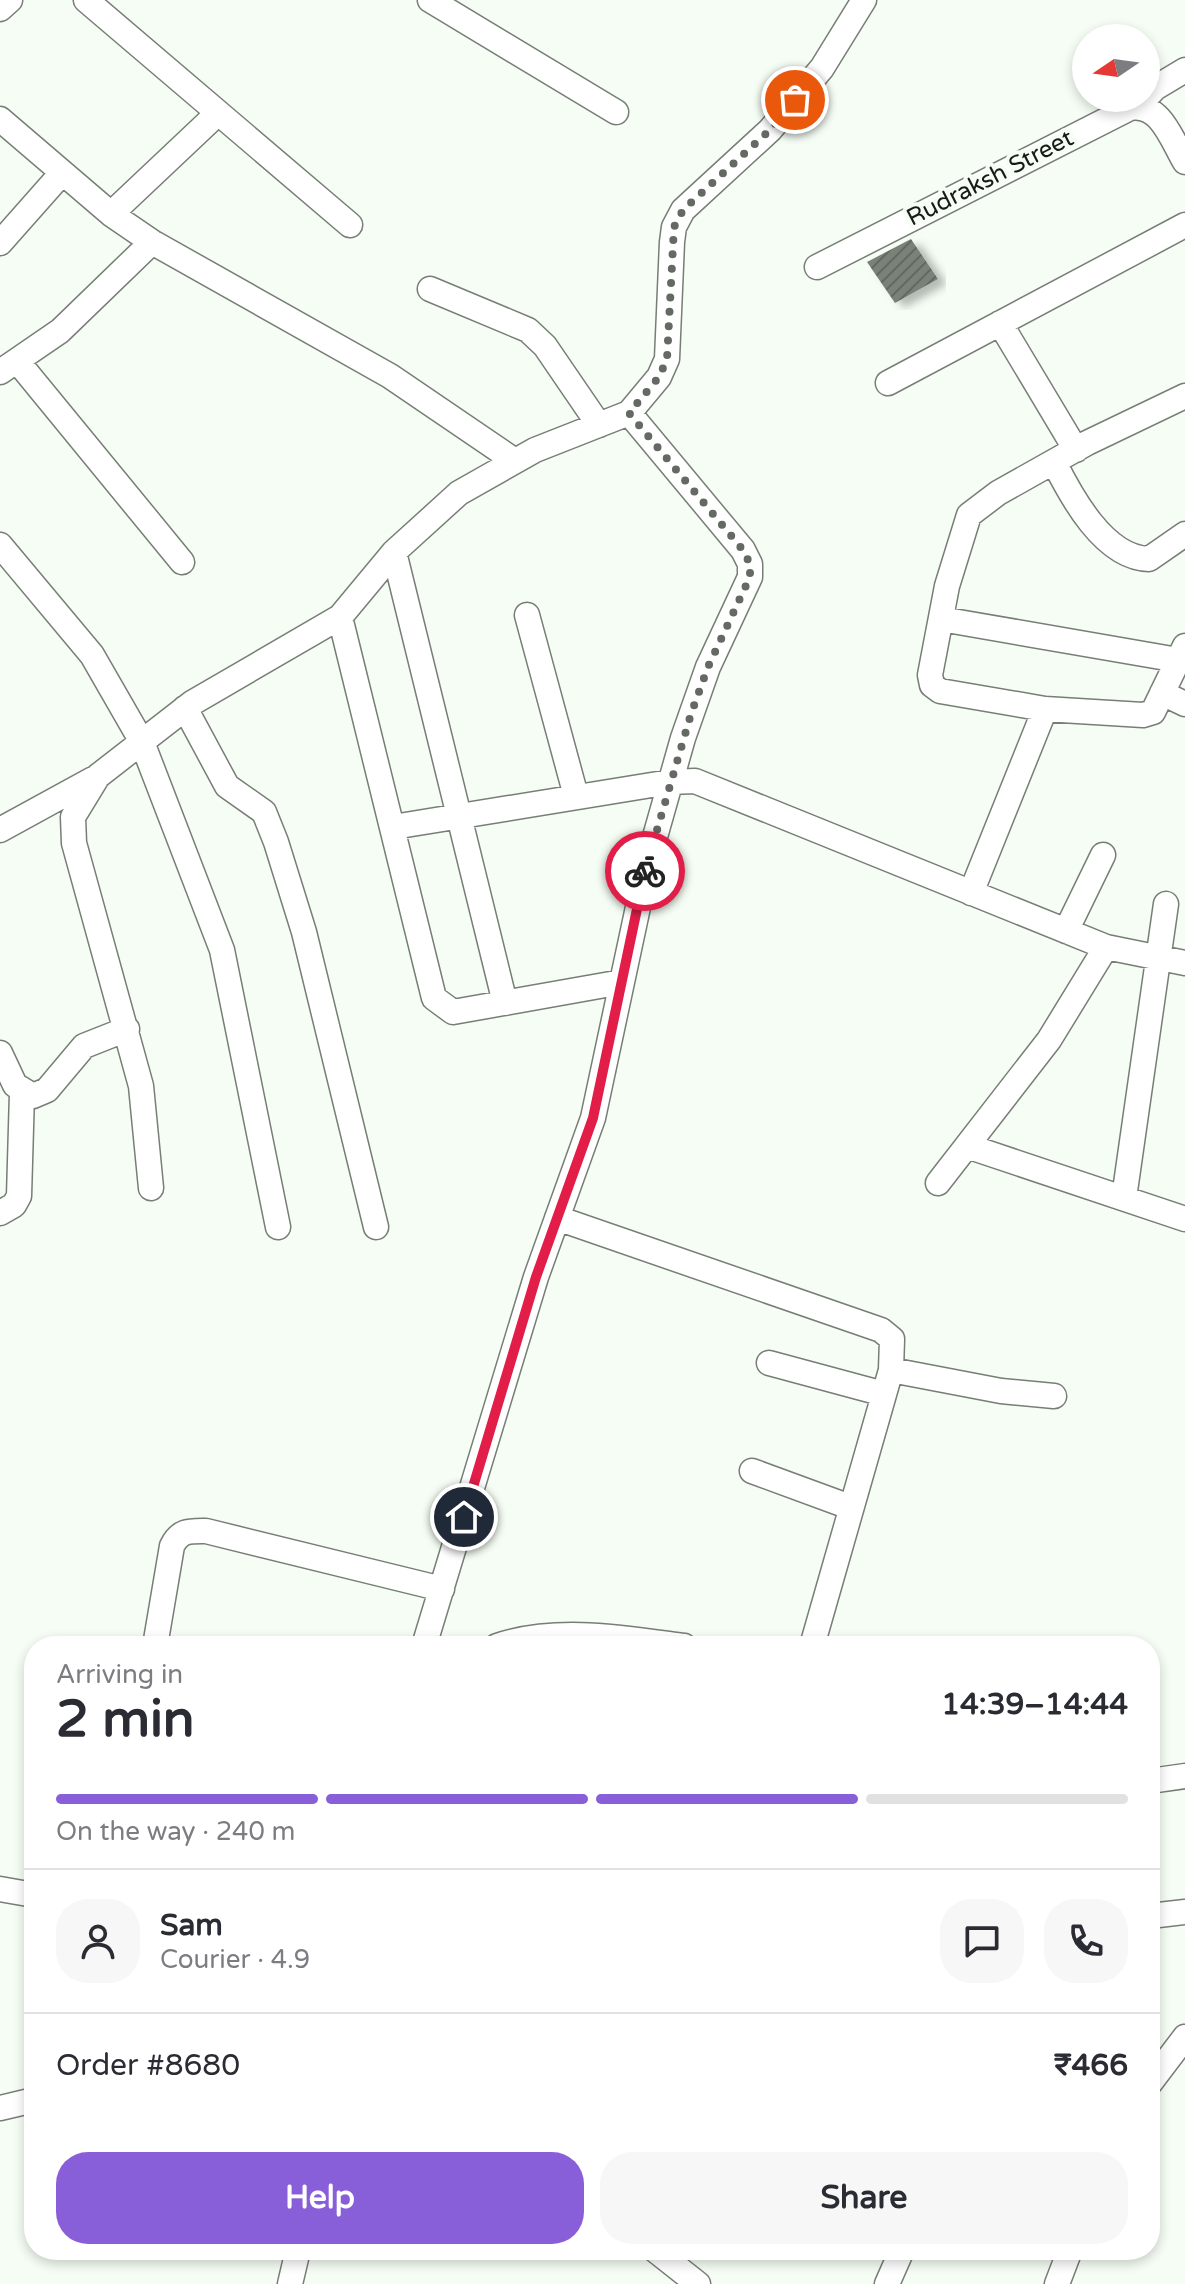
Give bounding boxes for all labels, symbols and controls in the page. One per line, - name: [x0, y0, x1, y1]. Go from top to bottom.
- north arrow: [1072, 24, 1160, 112]
- map controls: [1072, 24, 1160, 112]
- pin: [761, 66, 829, 134]
- icon: bag: [773, 78, 817, 122]
- street label: Rudraksh Street: [902, 123, 1078, 233]
- courier: [605, 831, 685, 911]
- icon: bike: [623, 849, 667, 893]
- pin: [430, 1483, 498, 1551]
- icon: home: [442, 1495, 486, 1539]
- text: Arriving in: [56, 1659, 183, 1690]
- text: 14:39–14:44: [941, 1686, 1128, 1723]
- text: 2 min: [56, 1688, 195, 1751]
- text: On the way · 240 m: [56, 1816, 295, 1847]
- button: person: [56, 1899, 140, 1983]
- button: chat: [940, 1899, 1024, 1983]
- button: phone: [1044, 1899, 1128, 1983]
- text: Sam: [160, 1907, 223, 1944]
- text: Courier · 4.9: [160, 1944, 310, 1975]
- text: Order #8680: [56, 2047, 240, 2084]
- text: ₹466: [1054, 2047, 1128, 2084]
- button: Help: [56, 2152, 584, 2244]
- button: Share: [600, 2152, 1128, 2244]

